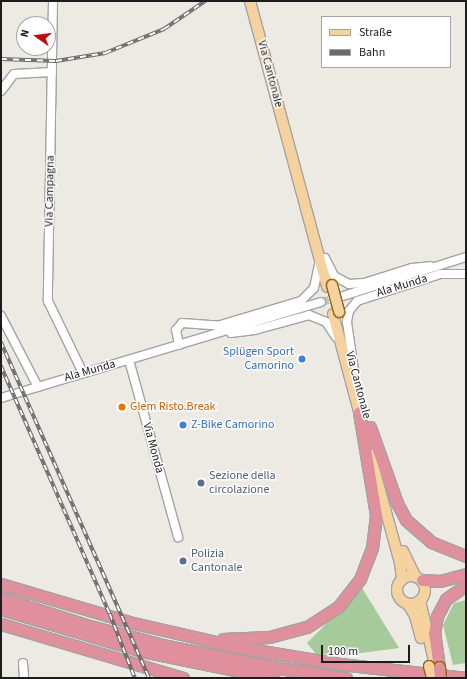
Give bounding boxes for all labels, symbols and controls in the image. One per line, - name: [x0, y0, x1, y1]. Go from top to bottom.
- north arrow: [16, 16, 56, 56]
- legend: [321, 16, 451, 68]
- text: Straße: [359, 24, 392, 41]
- text: N: [17, 28, 33, 39]
- street label: Via Cantonale: [254, 39, 286, 109]
- text: Bahn: [359, 44, 385, 61]
- street label: Via Campagna: [42, 155, 58, 227]
- street label: Ala Munda: [375, 271, 429, 301]
- place label: Splügen Sport Camorino: [223, 345, 294, 373]
- street label: Via Cantonale: [342, 350, 374, 420]
- marker: Splügen Sport Camorino: [297, 354, 307, 364]
- street label: Ala Munda: [63, 357, 117, 385]
- place label: Glem Risto.Break: [130, 400, 215, 414]
- marker: Glem Risto.Break: [117, 402, 127, 412]
- place label: Z-Bike Camorino: [191, 418, 274, 432]
- marker: Z-Bike Camorino: [178, 420, 188, 430]
- street label: Via Monda: [139, 421, 167, 475]
- place label: Sezione della circolazione: [209, 469, 276, 497]
- marker: Sezione della circolazione: [196, 478, 206, 488]
- place label: Polizia Cantonale: [191, 547, 242, 575]
- marker: Polizia Cantonale: [178, 556, 188, 566]
- scale bar: [323, 637, 412, 663]
- text: 100 m: [328, 643, 358, 660]

